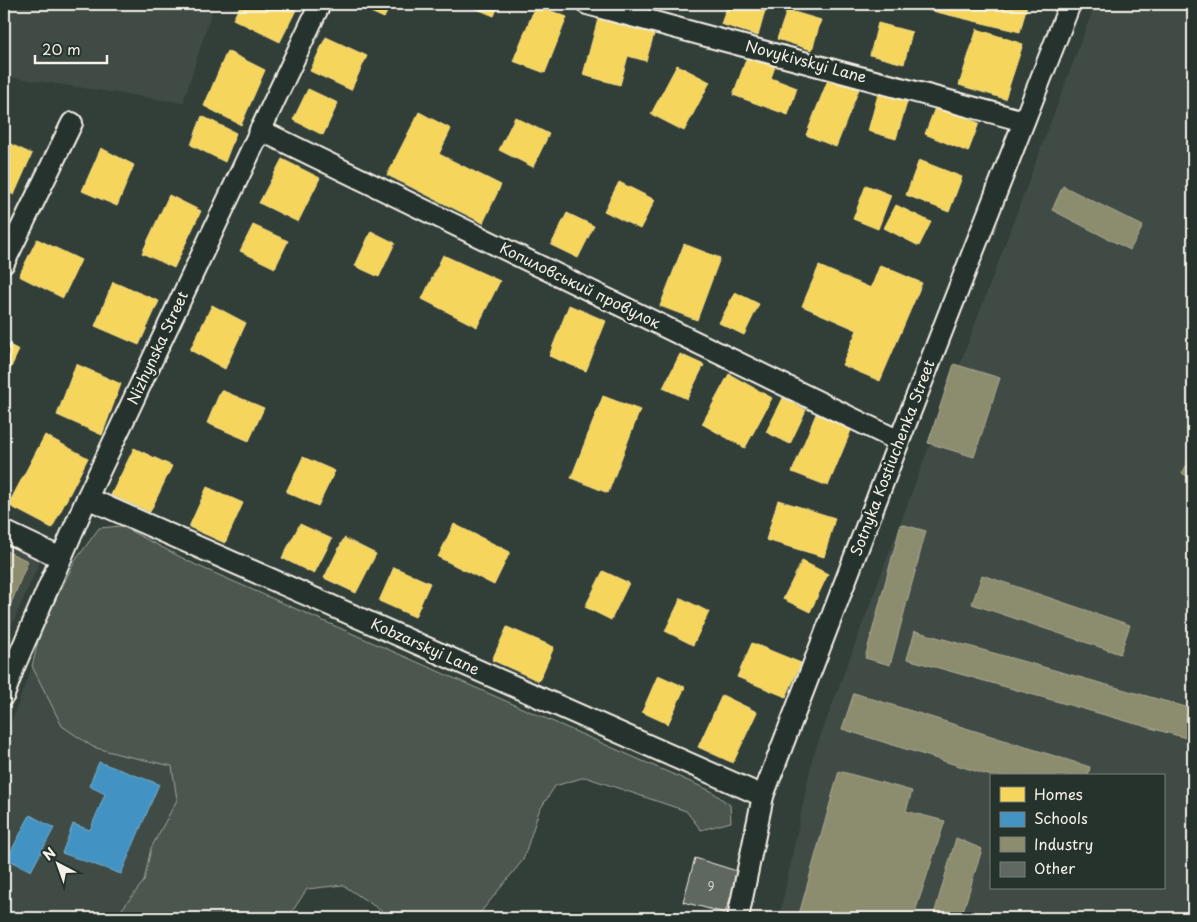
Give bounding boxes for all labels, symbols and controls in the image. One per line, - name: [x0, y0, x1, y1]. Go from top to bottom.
- scale bar: [35, 32, 108, 64]
- street label: Novykivskyi Lane: [743, 33, 870, 88]
- text: 20 m: [42, 37, 81, 60]
- street label: Копиловський провулок: [496, 236, 665, 334]
- street label: Nizhynska Street: [120, 287, 193, 408]
- street label: Sotnyka Kostiuchenka Street: [844, 356, 940, 559]
- street label: Kobzarskyi Lane: [367, 611, 484, 680]
- legend: [990, 774, 1164, 890]
- text: Homes: [1034, 782, 1083, 805]
- text: Schools: [1034, 806, 1088, 829]
- text: Industry: [1034, 832, 1093, 855]
- north arrow: [32, 840, 82, 890]
- text: N: [38, 842, 60, 865]
- text: Other: [1034, 856, 1075, 879]
- house number: 9: [707, 877, 715, 895]

